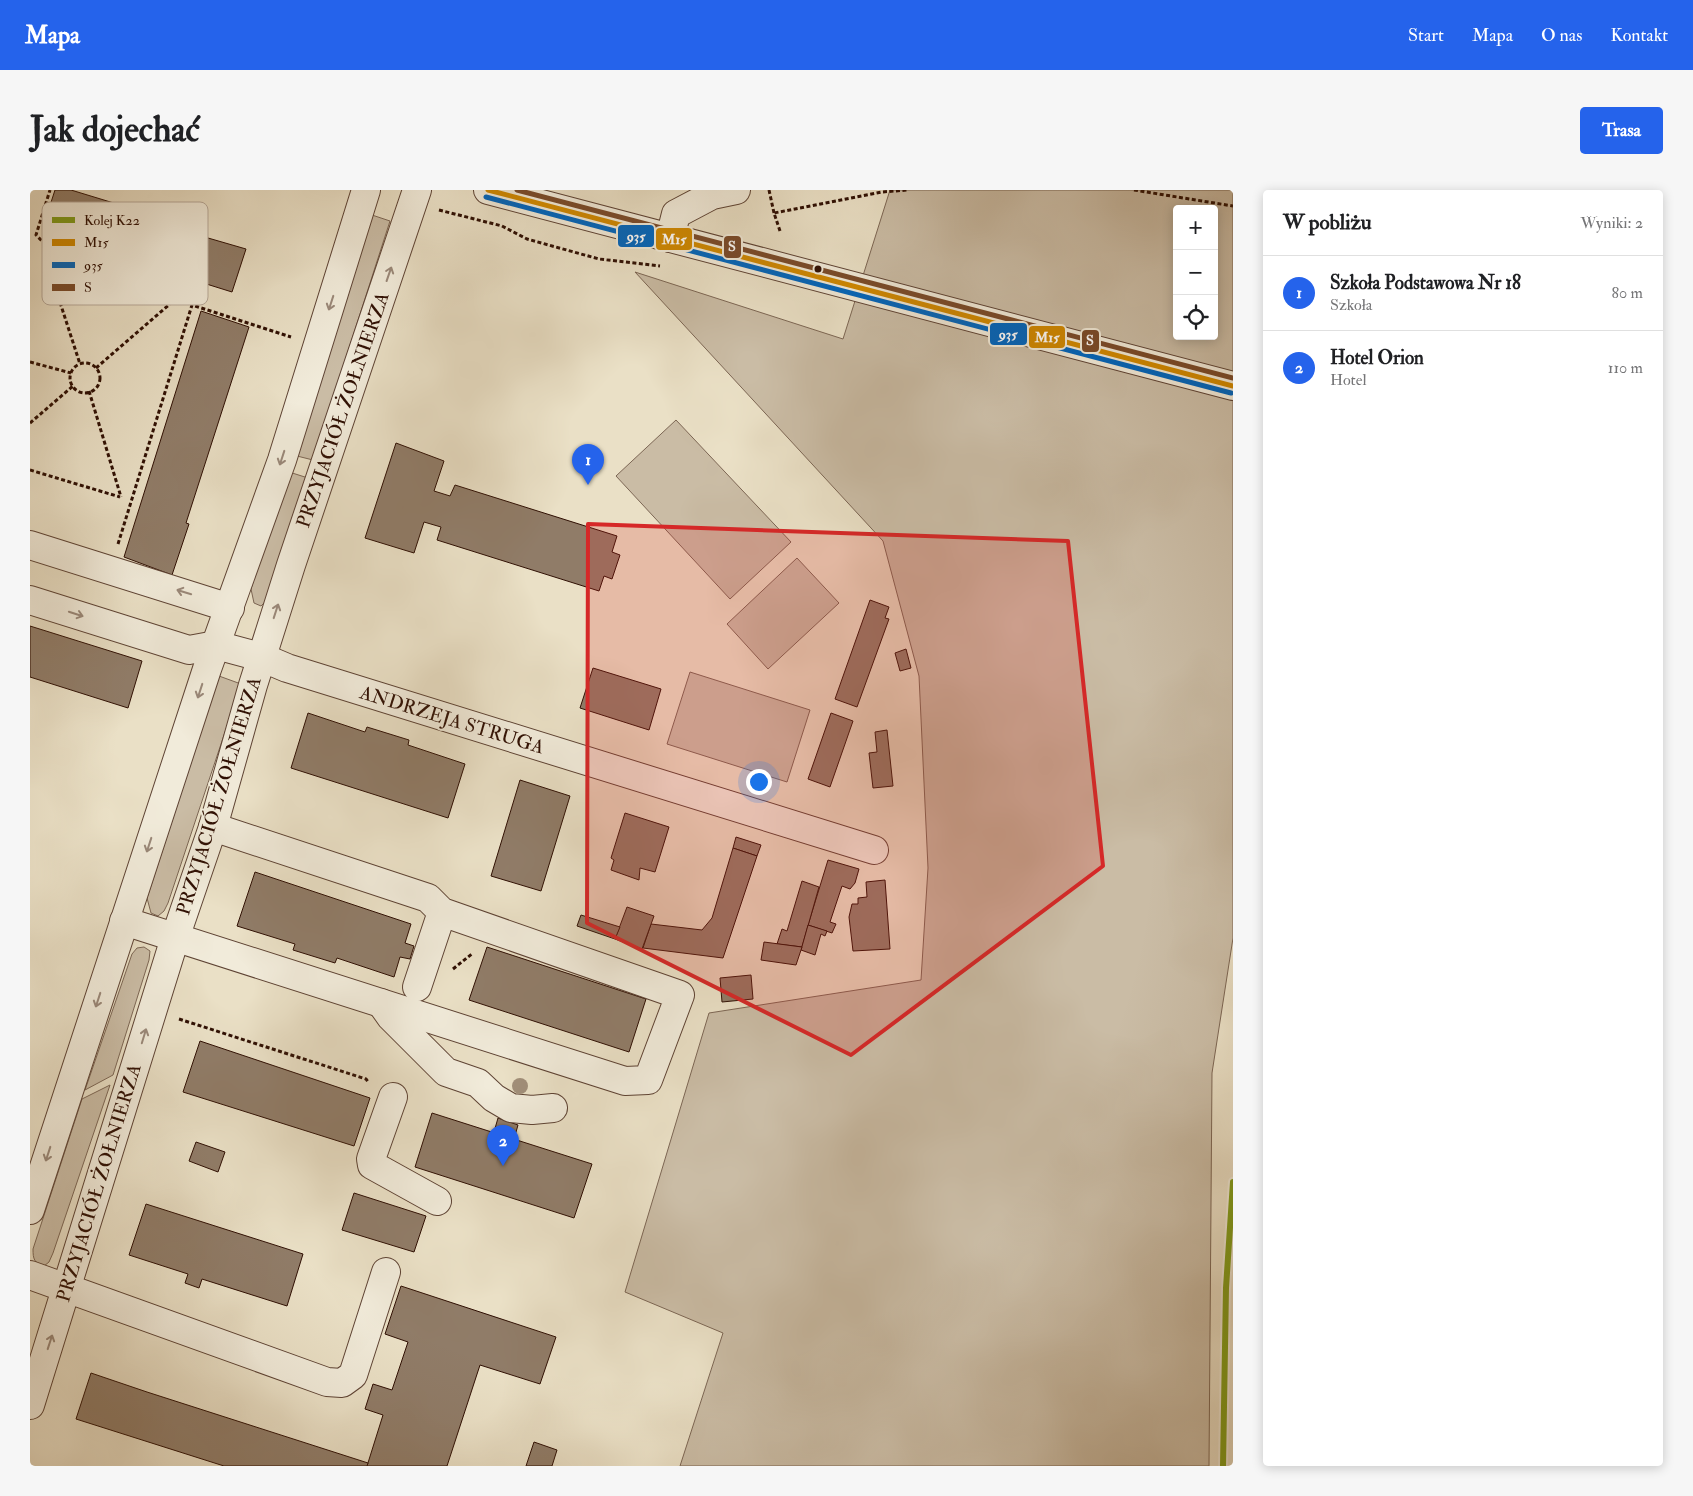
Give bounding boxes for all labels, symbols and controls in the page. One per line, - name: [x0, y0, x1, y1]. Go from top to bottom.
- text: Mapa: [25, 20, 80, 51]
- text: Start: [1408, 24, 1444, 47]
- text: Mapa: [1472, 24, 1513, 47]
- text: O nas: [1541, 24, 1582, 47]
- text: Kontakt: [1610, 24, 1668, 47]
- button: Trasa: [1580, 107, 1663, 154]
- text: Jak dojechać: [30, 108, 200, 152]
- legend: [42, 202, 208, 305]
- map controls: [1173, 205, 1218, 340]
- button: +: [1173, 205, 1218, 250]
- text: W pobliżu: [1283, 209, 1372, 236]
- text: Kolej K22: [84, 212, 140, 229]
- text: Wyniki: 2: [1581, 213, 1643, 233]
- line badge: 935: [617, 224, 655, 248]
- line badge: M15: [655, 227, 693, 251]
- text: 935: [625, 228, 646, 245]
- text: M15: [661, 231, 687, 248]
- text: M15: [84, 234, 109, 251]
- line badge: S: [723, 235, 742, 259]
- text: S: [728, 238, 736, 255]
- button: −: [1173, 250, 1218, 295]
- text: 935: [83, 257, 104, 274]
- unlabelled marker: [813, 264, 823, 274]
- one-way arrow: [385, 267, 394, 282]
- text: Szkoła Podstawowa Nr 18: [1330, 271, 1521, 295]
- text: S: [84, 279, 92, 296]
- text: 1: [1296, 283, 1302, 303]
- text: 80 m: [1612, 283, 1643, 303]
- street label: PRZYJACIÓŁ ŻOŁNIERZA: [289, 288, 395, 531]
- one-way arrow: [325, 295, 335, 311]
- button: locate: [1173, 295, 1218, 340]
- text: Szkoła: [1330, 295, 1372, 315]
- line badge: 935: [989, 322, 1028, 346]
- line badge: M15: [1028, 325, 1066, 349]
- text: 935: [997, 326, 1018, 343]
- text: M15: [1034, 329, 1060, 346]
- line badge: S: [1081, 329, 1100, 353]
- text: S: [1086, 332, 1094, 349]
- text: Hotel Orion: [1330, 346, 1424, 370]
- text: 2: [1295, 358, 1303, 378]
- text: 110 m: [1608, 358, 1643, 378]
- text: Hotel: [1330, 370, 1367, 390]
- pin: 1: [572, 444, 604, 485]
- one-way arrow: [277, 450, 286, 466]
- one-way arrow: [176, 586, 192, 596]
- one-way arrow: [272, 603, 281, 619]
- one-way arrow: [68, 610, 84, 620]
- street label: PRZYJACIÓŁ ŻOŁNIERZA: [169, 673, 267, 918]
- street label: ANDRZEJA STRUGA: [356, 680, 547, 759]
- one-way arrow: [195, 683, 204, 698]
- your location: [746, 769, 772, 795]
- one-way arrow: [144, 837, 153, 853]
- one-way arrow: [93, 991, 103, 1007]
- one-way arrow: [140, 1028, 150, 1044]
- street label: PRZYJACIÓŁ ŻOŁNIERZA: [49, 1060, 147, 1305]
- pin: 2: [487, 1125, 519, 1166]
- one-way arrow: [43, 1146, 52, 1162]
- one-way arrow: [46, 1334, 55, 1350]

